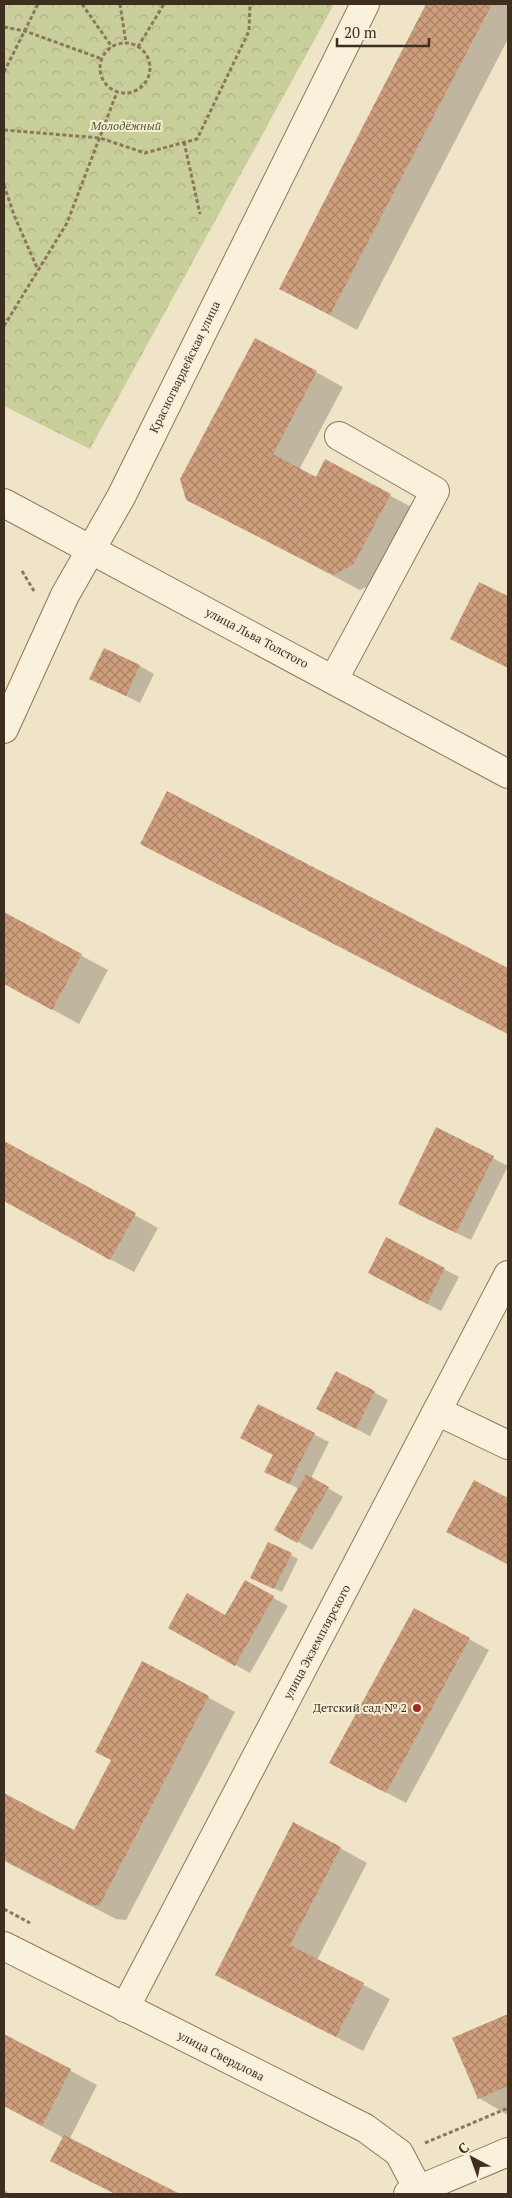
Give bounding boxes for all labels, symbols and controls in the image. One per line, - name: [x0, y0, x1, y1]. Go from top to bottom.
- scale bar: [337, 15, 430, 47]
- text: 20 m: [344, 22, 377, 42]
- park label: Молодёжный: [90, 118, 162, 133]
- street label: Красногвардейская улица: [146, 298, 223, 435]
- street label: улица Льва Толстого: [202, 604, 312, 671]
- street label: улица Экземплярского: [279, 1581, 353, 1703]
- place label: Детский сад № 2: [313, 1700, 407, 1715]
- marker: Детский сад № 2: [411, 1702, 423, 1714]
- street label: улица Свердлова: [175, 2027, 267, 2084]
- north arrow: [447, 2133, 497, 2183]
- text: С: [453, 2138, 473, 2158]

